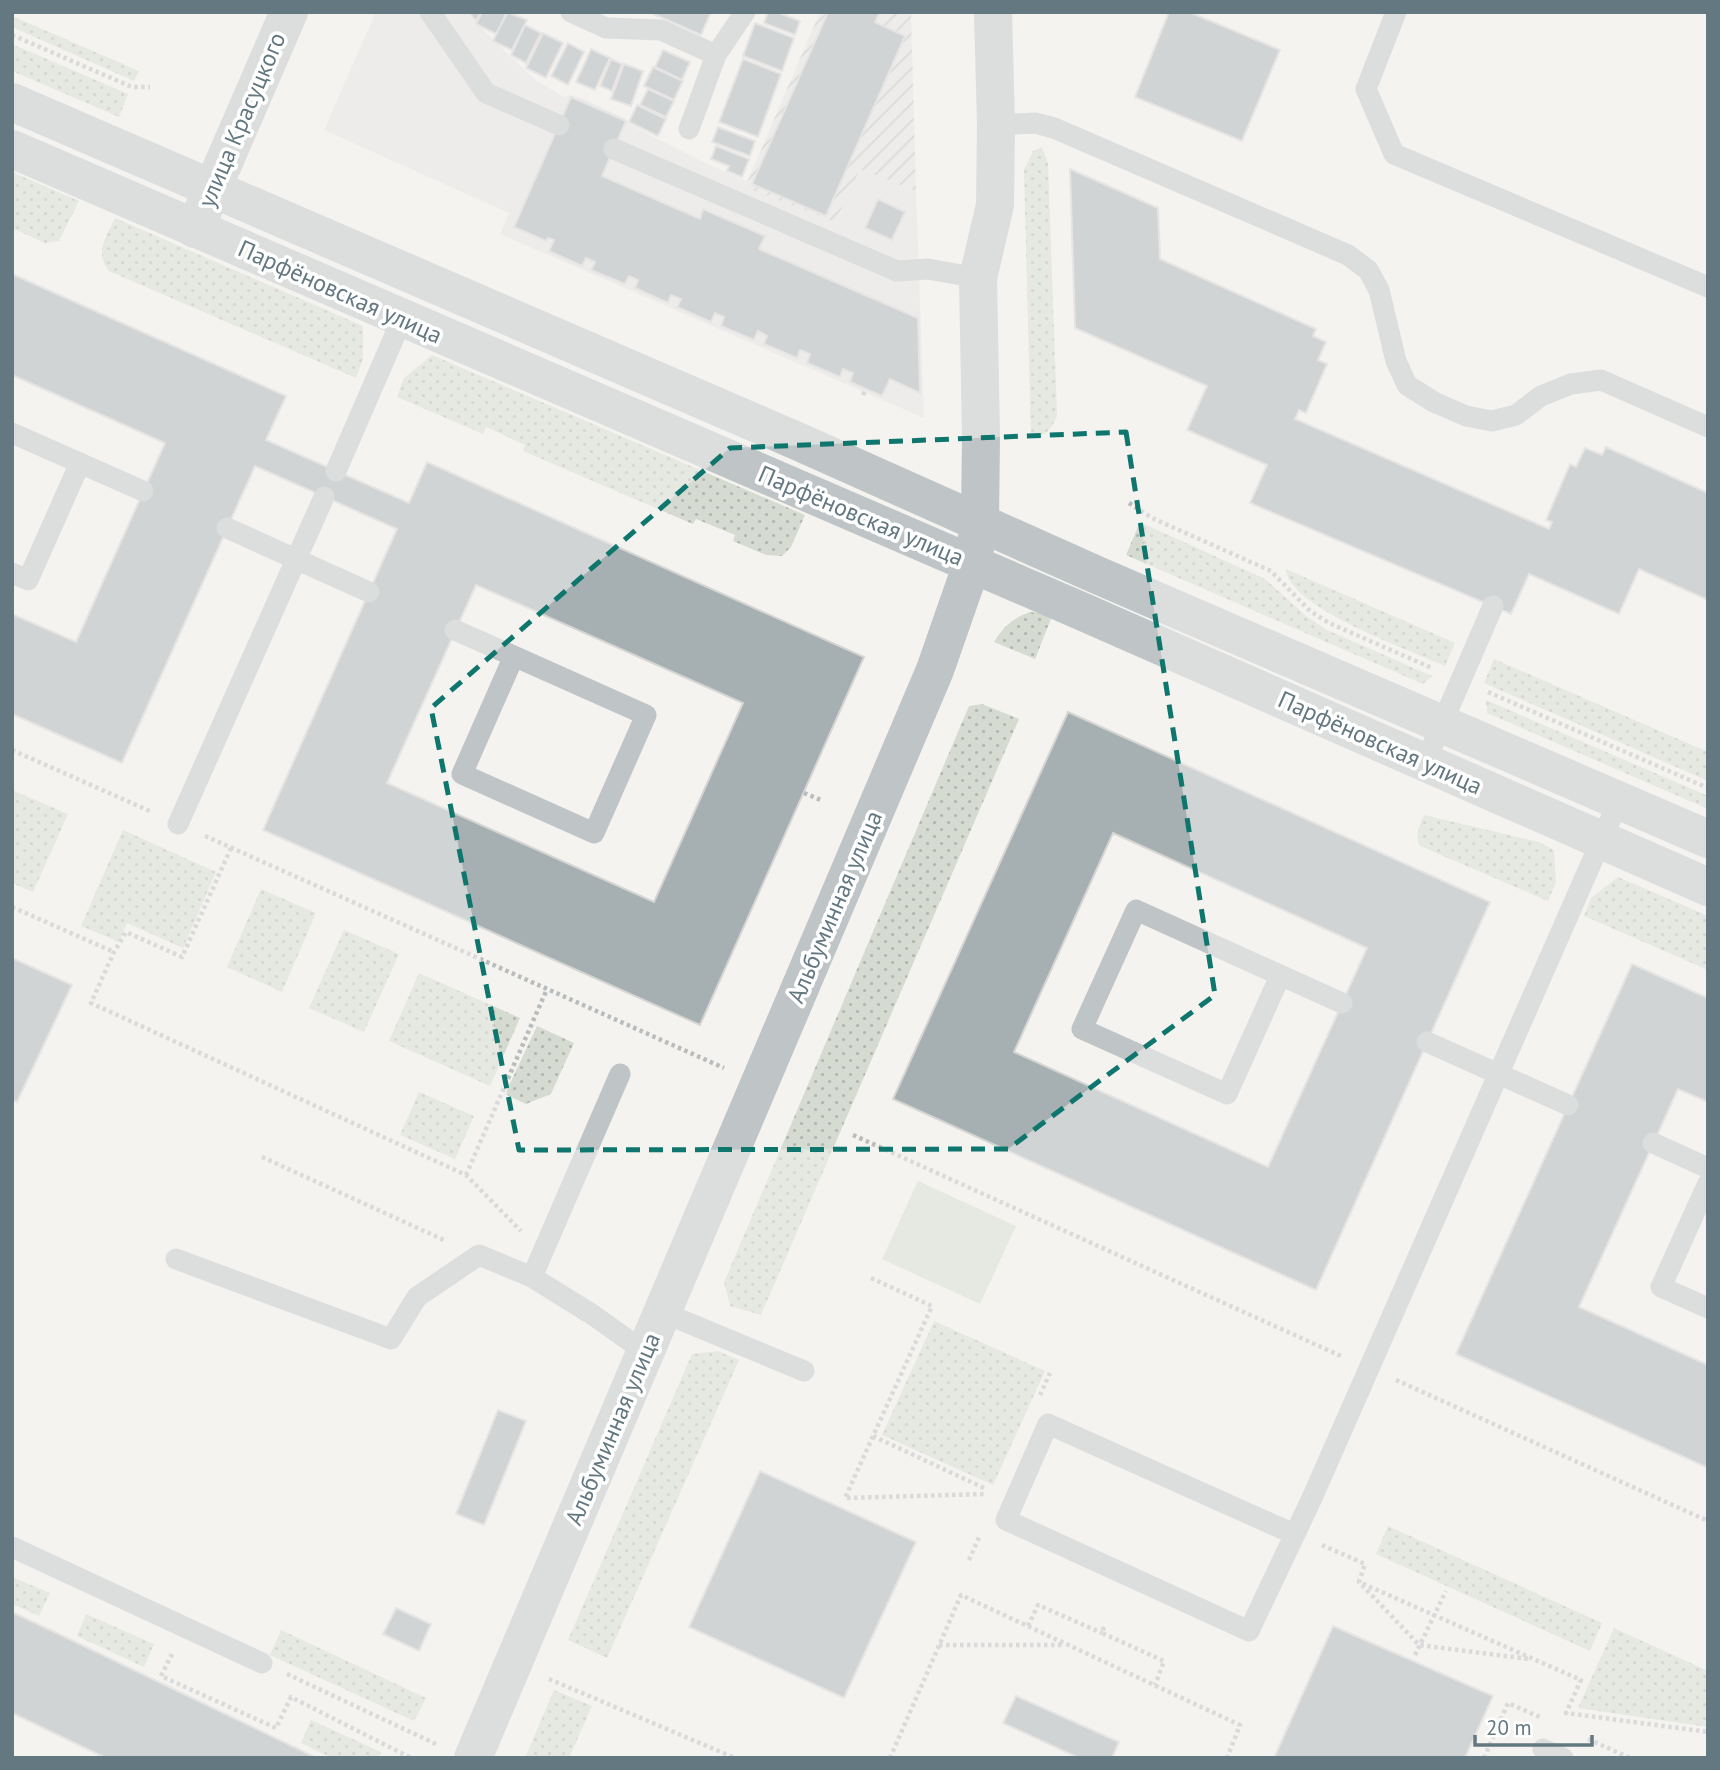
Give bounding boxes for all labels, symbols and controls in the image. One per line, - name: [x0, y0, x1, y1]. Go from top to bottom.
- street label: улица Красуцкого: [191, 28, 292, 212]
- street label: Парфёновская улица: [233, 233, 447, 350]
- street label: Парфёновская улица: [754, 458, 969, 573]
- street label: Парфёновская улица: [1273, 684, 1487, 801]
- street label: Альбуминная улица: [780, 806, 889, 1008]
- street label: Альбуминная улица: [558, 1328, 667, 1530]
- scale bar: [1475, 1704, 1592, 1748]
- text: 20 m: [1486, 1714, 1532, 1741]

